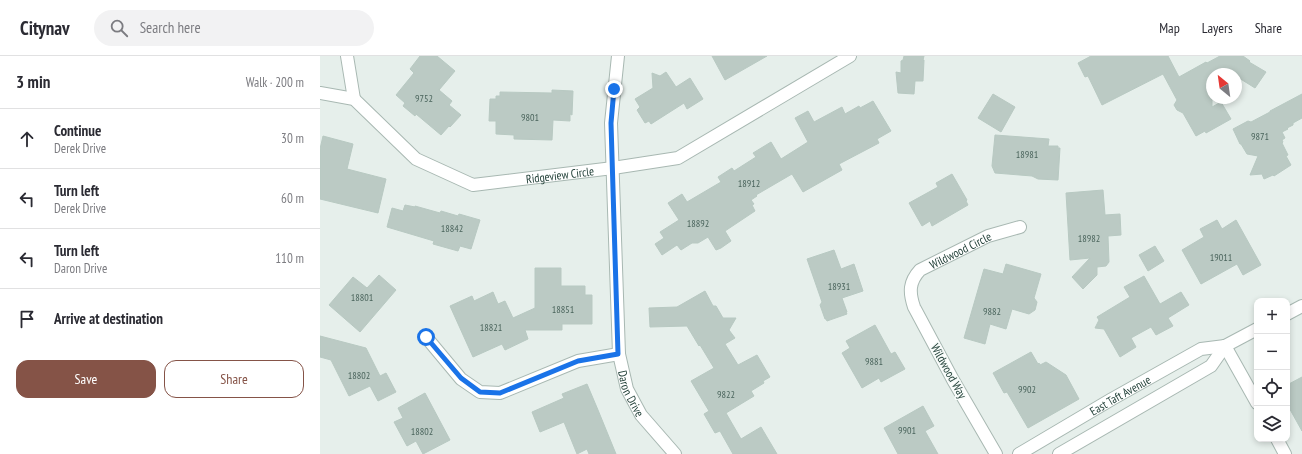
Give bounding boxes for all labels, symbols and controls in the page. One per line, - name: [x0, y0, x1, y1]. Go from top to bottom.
- search box: [94, 10, 374, 46]
- text: Citynav: [20, 16, 70, 40]
- icon: search: [108, 17, 130, 39]
- text: Search here: [140, 18, 201, 37]
- text: Map: [1159, 19, 1180, 37]
- text: Layers: [1202, 19, 1233, 37]
- text: Share: [1255, 19, 1282, 37]
- north arrow: [1206, 68, 1242, 104]
- text: 3 min: [16, 71, 50, 93]
- text: Walk · 200 m: [246, 74, 304, 91]
- route end: [605, 80, 623, 98]
- house number: 9752: [415, 92, 433, 105]
- house number: 9801: [521, 111, 539, 124]
- text: Continue: [54, 121, 101, 140]
- icon: ahead: [16, 128, 38, 150]
- text: 30 m: [281, 130, 304, 147]
- house number: 9871: [1251, 130, 1269, 143]
- text: Derek Drive: [54, 140, 106, 157]
- house number: 18981: [1016, 148, 1038, 161]
- street label: Ridgeview Circle: [525, 163, 595, 186]
- house number: 18912: [738, 177, 760, 190]
- text: Turn left: [54, 181, 99, 200]
- icon: left: [16, 188, 38, 210]
- text: 60 m: [281, 190, 304, 207]
- text: Derek Drive: [54, 200, 106, 217]
- house number: 18892: [687, 217, 709, 230]
- house number: 18842: [441, 222, 463, 235]
- street label: Wildwood Circle: [927, 228, 994, 272]
- house number: 18982: [1078, 232, 1100, 245]
- text: Turn left: [54, 241, 99, 260]
- icon: left: [16, 248, 38, 270]
- text: 110 m: [275, 250, 304, 267]
- house number: 19011: [1210, 251, 1232, 264]
- text: Daron Drive: [54, 260, 107, 277]
- house number: 18931: [828, 280, 850, 293]
- house number: 18801: [351, 291, 373, 304]
- map controls: [1254, 298, 1290, 442]
- button: +: [1254, 298, 1290, 334]
- house number: 18851: [552, 303, 574, 316]
- house number: 9882: [983, 305, 1001, 318]
- icon: arrive: [16, 308, 38, 330]
- text: Arrive at destination: [54, 309, 163, 328]
- house number: 18821: [480, 321, 502, 334]
- route start: [417, 328, 435, 346]
- button: −: [1254, 334, 1290, 370]
- street label: Wildwood Way: [928, 341, 970, 402]
- house number: 9881: [865, 355, 883, 368]
- button: Save: [16, 360, 156, 398]
- button: Share: [164, 360, 304, 398]
- house number: 18802: [348, 369, 370, 382]
- street label: Daron Drive: [615, 369, 648, 419]
- button: locate: [1254, 370, 1290, 406]
- street label: East Taft Avenue: [1087, 371, 1153, 418]
- house number: 9902: [1018, 383, 1036, 396]
- house number: 9822: [717, 388, 735, 401]
- button: layers: [1254, 406, 1290, 442]
- house number: 9901: [898, 424, 916, 437]
- house number: 18802: [411, 425, 433, 438]

